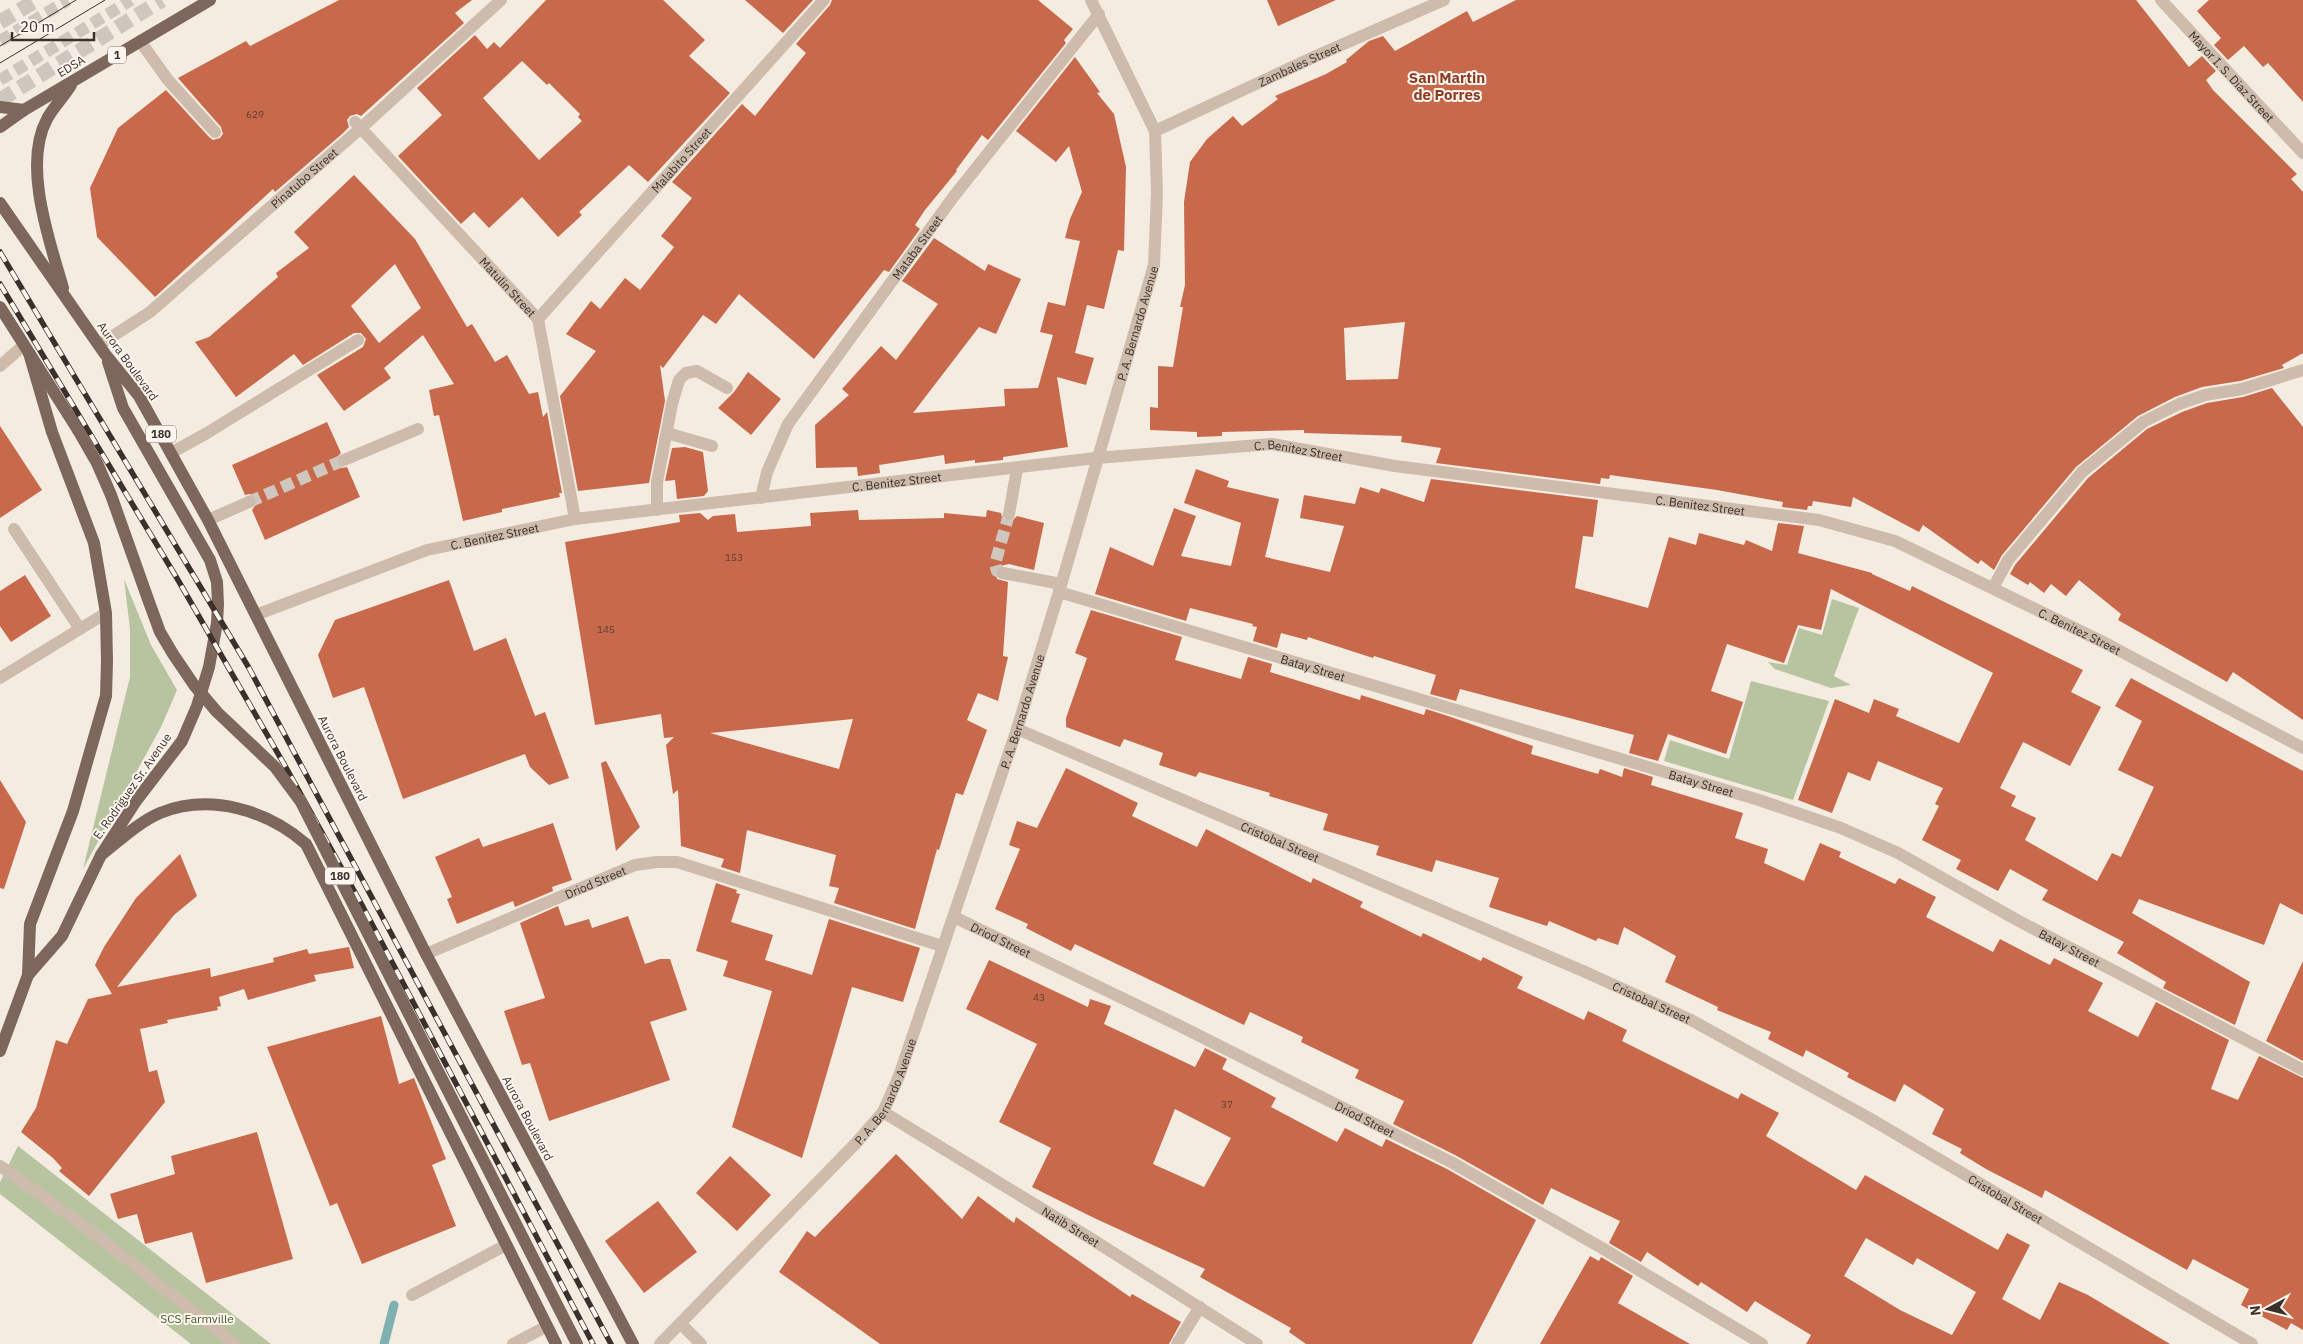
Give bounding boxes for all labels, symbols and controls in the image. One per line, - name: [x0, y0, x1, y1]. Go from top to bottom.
- scale bar: [12, 10, 95, 42]
- text: 20 m: [20, 17, 55, 36]
- street label: Mayor I. S. Diaz Street: [2186, 28, 2278, 125]
- street label: Zambales Street: [1256, 39, 1343, 89]
- road number: 1: [108, 46, 126, 64]
- street label: EDSA: [54, 52, 88, 80]
- district label: San Martin de Porres: [1409, 68, 1485, 104]
- house number: 629: [246, 108, 264, 121]
- street label: Malabito Street: [648, 124, 714, 195]
- street label: Pinatubo Street: [267, 144, 341, 211]
- street label: Mataba Street: [888, 212, 945, 282]
- street label: Matulin Street: [477, 254, 540, 320]
- street label: P. A. Bernardo Avenue: [1113, 263, 1161, 383]
- street label: Aurora Boulevard: [94, 319, 162, 403]
- road number: 180: [146, 426, 176, 442]
- street label: C. Benitez Street: [1253, 436, 1344, 464]
- street label: C. Benitez Street: [851, 469, 942, 494]
- street label: C. Benitez Street: [1655, 492, 1746, 518]
- street label: C. Benitez Street: [449, 519, 540, 552]
- house number: 153: [725, 551, 743, 564]
- street label: C. Benitez Street: [2036, 604, 2124, 658]
- house number: 145: [597, 623, 615, 636]
- street label: Batay Street: [1279, 651, 1347, 684]
- street label: P. A. Bernardo Avenue: [997, 652, 1047, 771]
- street label: Aurora Boulevard: [315, 713, 371, 803]
- street label: E. Rodriguez Sr. Avenue: [90, 730, 175, 842]
- street label: Batay Street: [1667, 766, 1735, 800]
- street label: Cristobal Street: [1238, 818, 1322, 865]
- street label: Driod Street: [562, 862, 628, 902]
- road number: 180: [325, 868, 355, 884]
- street label: Driod Street: [968, 919, 1033, 960]
- street label: Batay Street: [2037, 925, 2103, 970]
- street label: Cristobal Street: [1610, 978, 1693, 1026]
- house number: 43: [1033, 991, 1045, 1004]
- street label: P. A. Bernardo Avenue: [851, 1036, 919, 1148]
- street label: Aurora Boulevard: [499, 1073, 557, 1163]
- house number: 37: [1221, 1098, 1233, 1111]
- street label: Driod Street: [1333, 1098, 1397, 1140]
- street label: Cristobal Street: [1966, 1171, 2046, 1226]
- street label: Natib Street: [1039, 1203, 1103, 1250]
- north arrow: [2243, 1284, 2293, 1334]
- text: N: [2246, 1304, 2265, 1317]
- park label: SCS Farmville: [160, 1311, 234, 1326]

